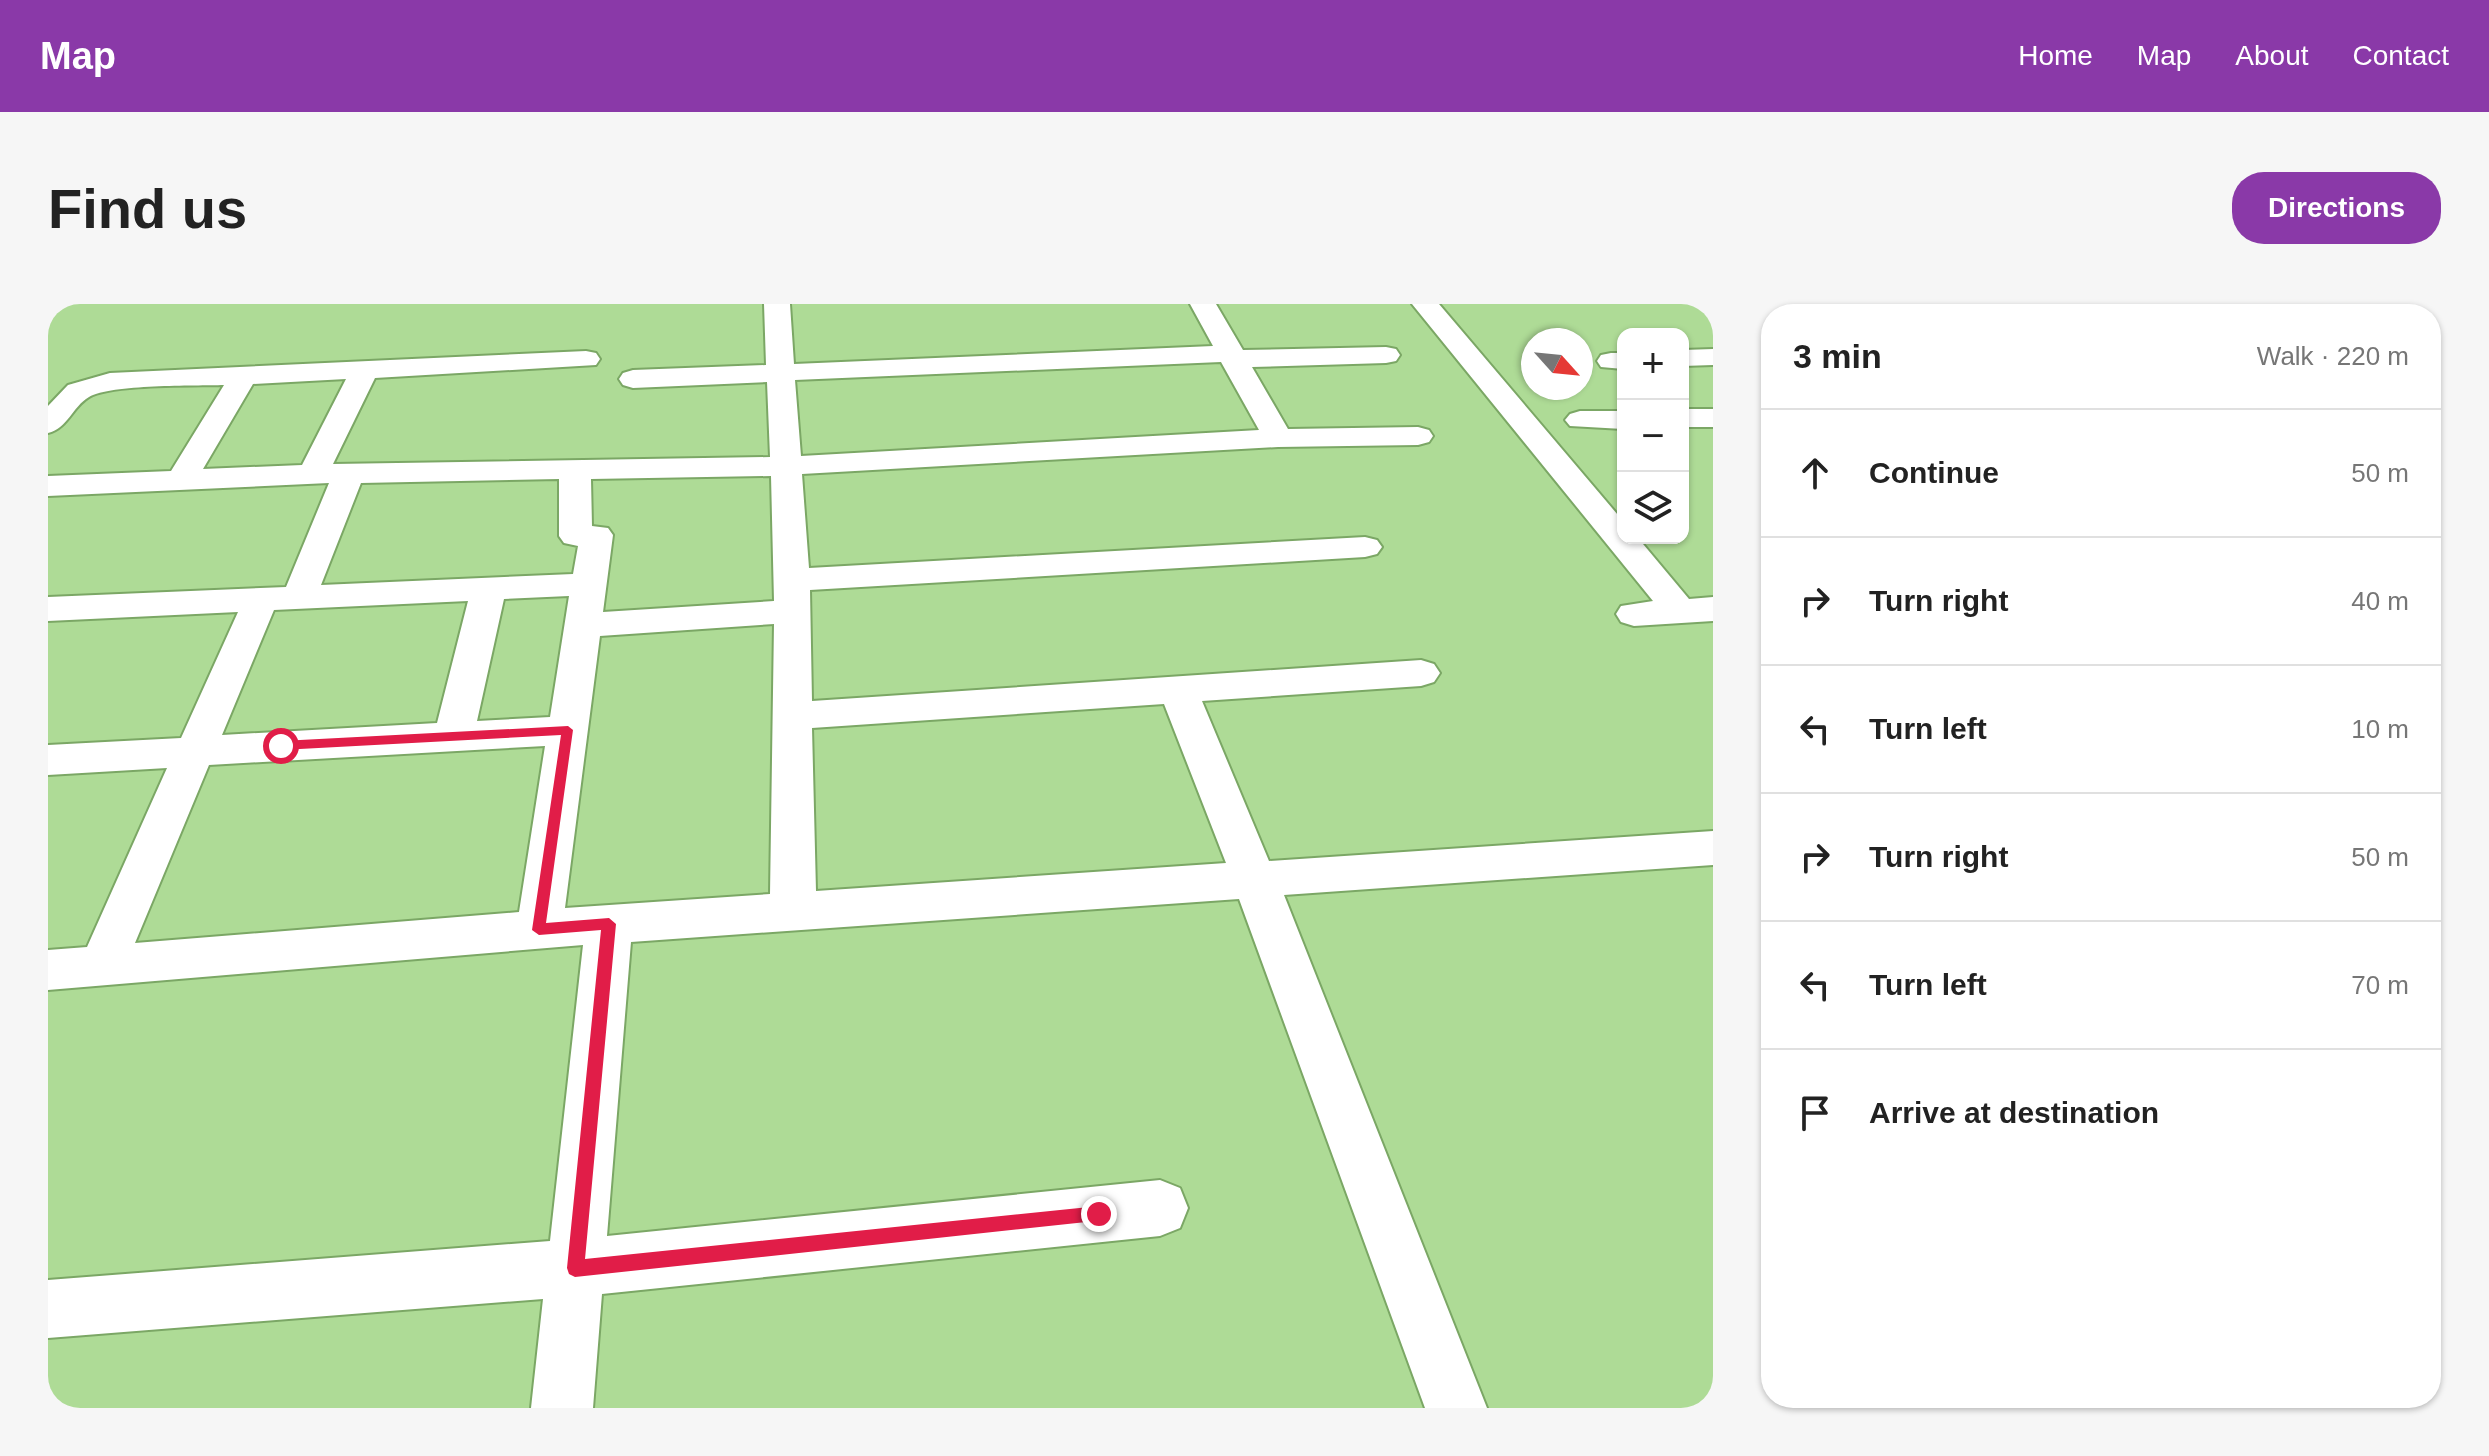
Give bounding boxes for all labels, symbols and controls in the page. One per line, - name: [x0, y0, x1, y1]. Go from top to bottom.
- text: Map: [40, 35, 116, 77]
- text: Home: [2018, 40, 2093, 71]
- text: Map: [2137, 40, 2191, 71]
- text: About: [2235, 40, 2309, 71]
- text: Contact: [2353, 40, 2449, 71]
- button: Directions: [2232, 172, 2441, 244]
- text: Find us: [48, 177, 247, 240]
- north arrow: [1521, 328, 1593, 400]
- map controls: [1617, 328, 1689, 544]
- button: +: [1617, 328, 1689, 400]
- text: 3 min: [1793, 337, 1882, 375]
- text: Walk · 220 m: [2257, 341, 2409, 371]
- button: −: [1617, 400, 1689, 472]
- icon: ahead: [1793, 451, 1837, 495]
- text: Continue: [1869, 456, 1999, 489]
- text: 50 m: [2351, 458, 2409, 488]
- button: layers: [1617, 472, 1689, 544]
- icon: right: [1793, 579, 1837, 623]
- text: Turn right: [1869, 584, 2008, 617]
- text: 40 m: [2351, 586, 2409, 616]
- icon: left: [1793, 707, 1837, 751]
- text: Turn left: [1869, 712, 1987, 745]
- text: 10 m: [2351, 714, 2409, 744]
- route start: [263, 728, 299, 764]
- icon: right: [1793, 835, 1837, 879]
- text: Turn right: [1869, 840, 2008, 873]
- text: 50 m: [2351, 842, 2409, 872]
- icon: left: [1793, 963, 1837, 1007]
- text: Turn left: [1869, 968, 1987, 1001]
- text: 70 m: [2351, 970, 2409, 1000]
- icon: arrive: [1793, 1091, 1837, 1135]
- text: Arrive at destination: [1869, 1096, 2159, 1129]
- route end: [1081, 1196, 1117, 1232]

